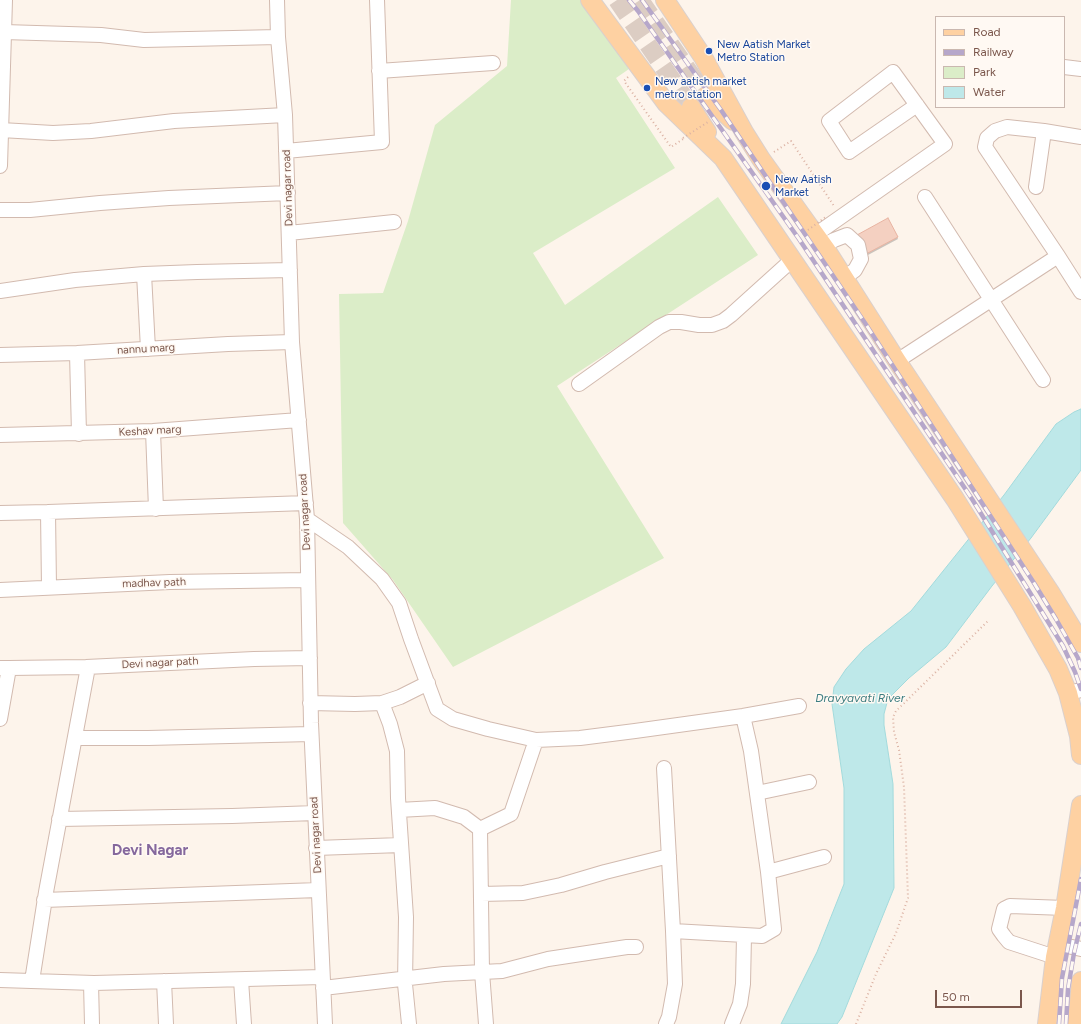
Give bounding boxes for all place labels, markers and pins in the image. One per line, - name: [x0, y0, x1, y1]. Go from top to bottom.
- place label: New Aatish Market Metro Station: [717, 38, 810, 64]
- marker: New Aatish Market Metro Station: [704, 46, 714, 56]
- place label: New aatish market metro station: [655, 75, 747, 101]
- marker: New aatish market metro station: [642, 83, 652, 93]
- place label: New Aatish Market: [775, 173, 832, 199]
- marker: New Aatish Market: [760, 180, 772, 192]

